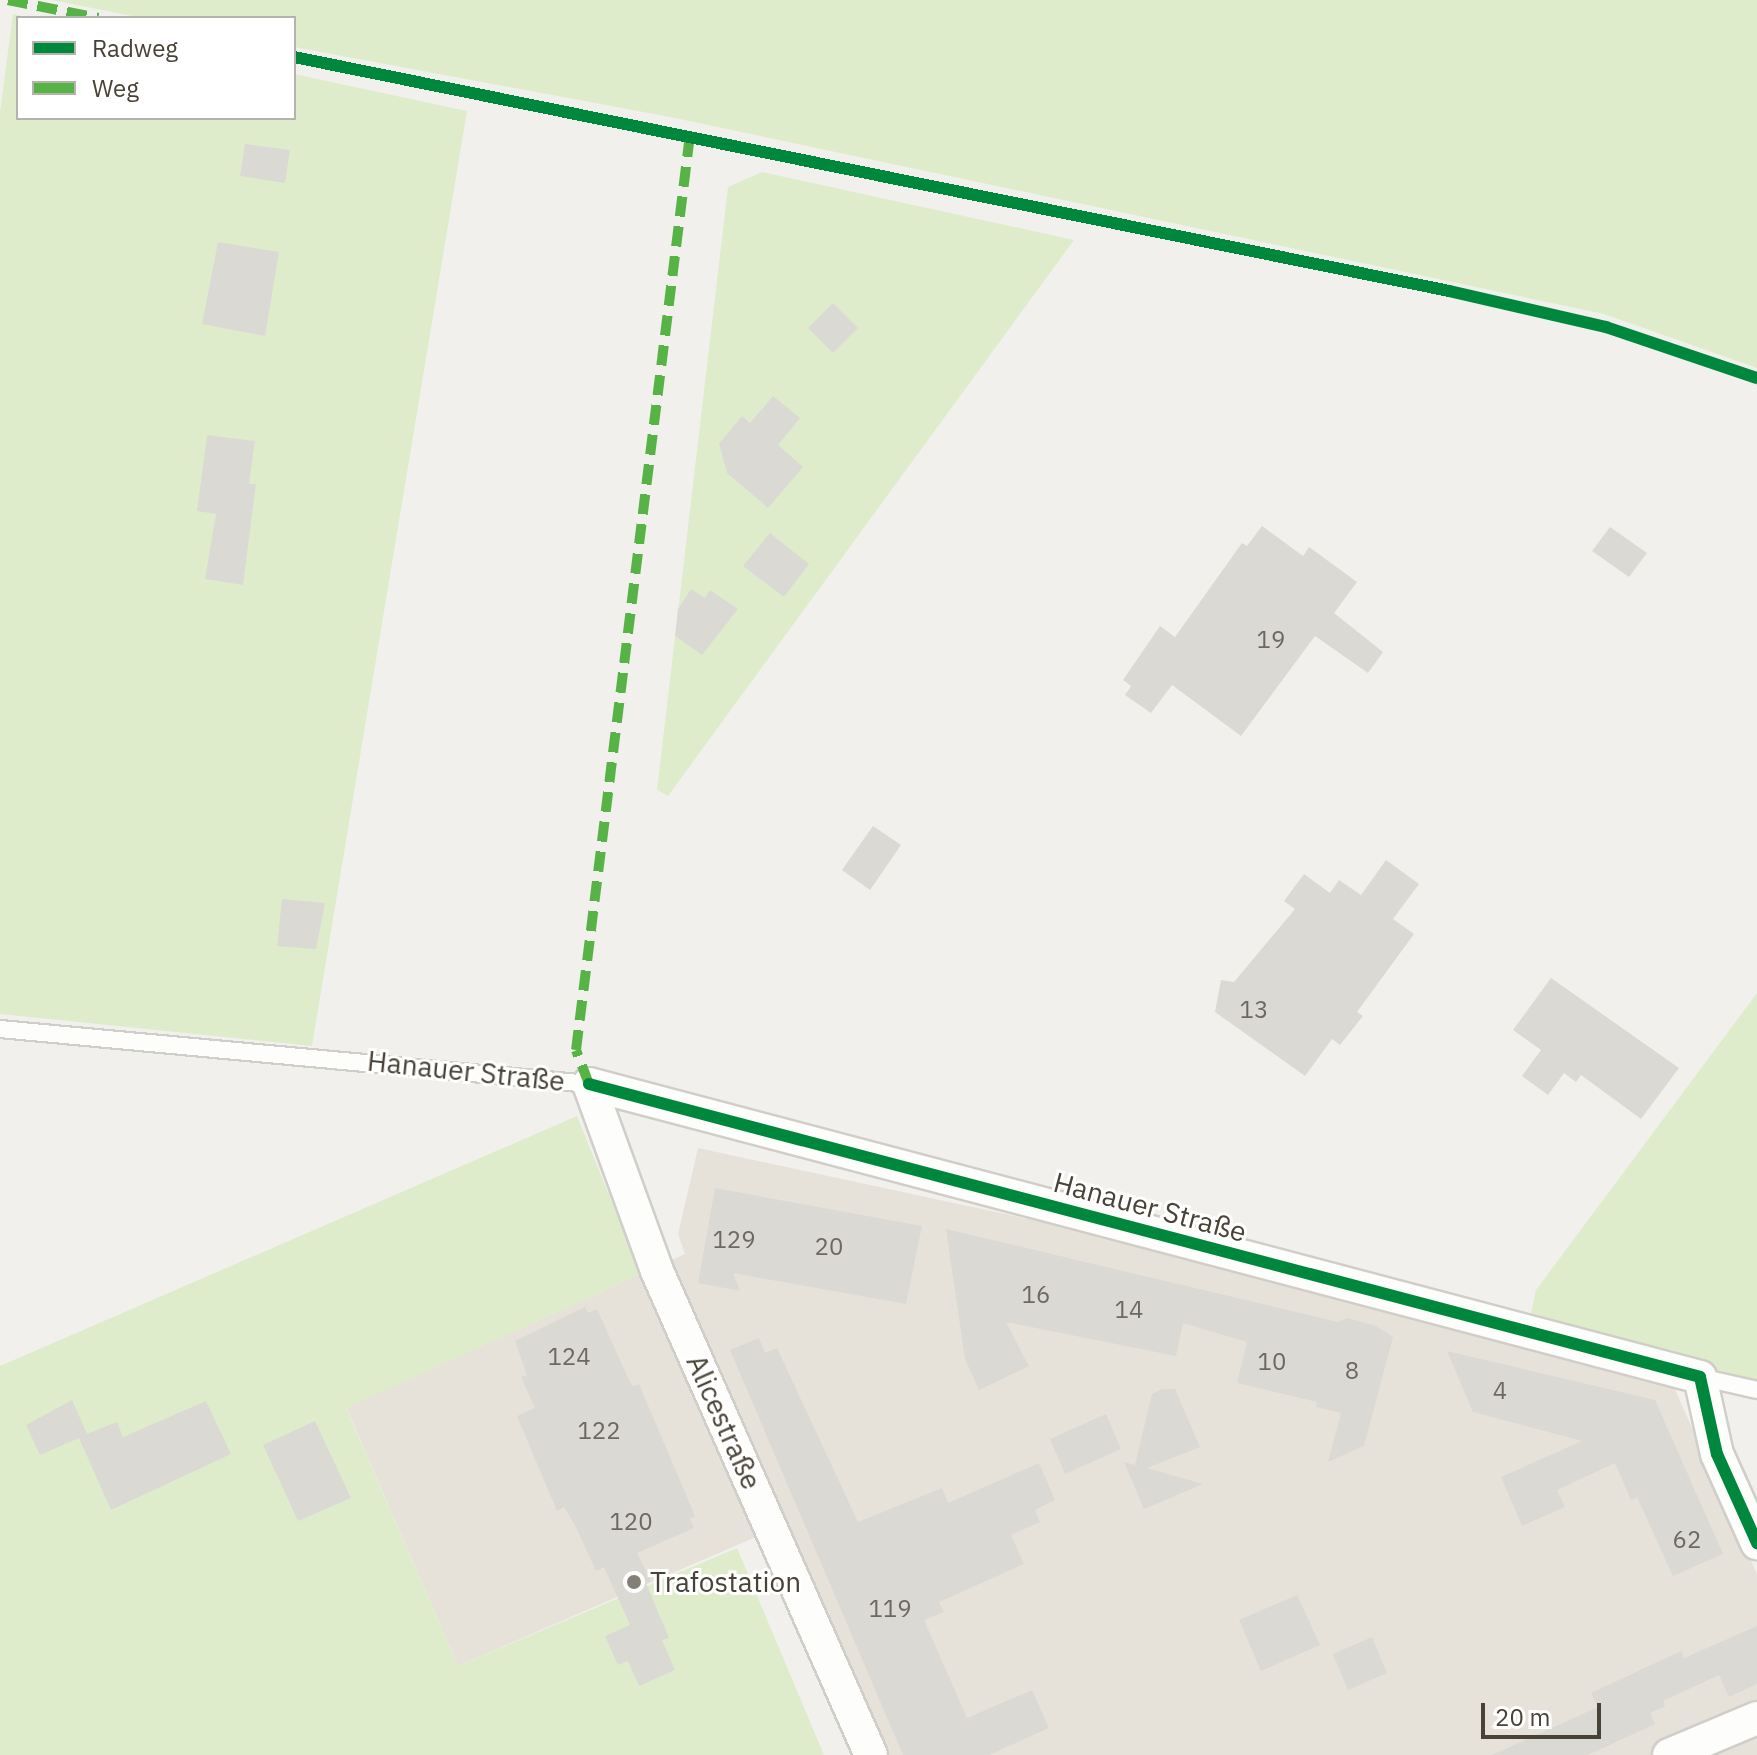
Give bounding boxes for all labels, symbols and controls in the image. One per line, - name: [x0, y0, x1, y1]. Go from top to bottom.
- legend: [16, 16, 296, 120]
- text: Radweg: [92, 32, 178, 64]
- text: Weg: [92, 72, 139, 104]
- house number: 19: [1257, 626, 1285, 654]
- house number: 13: [1240, 996, 1268, 1024]
- street label: Hanauer Straße: [366, 1044, 566, 1098]
- street label: Hanauer Straße: [1050, 1165, 1250, 1249]
- house number: 129: [712, 1226, 756, 1254]
- house number: 20: [815, 1233, 843, 1261]
- house number: 16: [1022, 1281, 1050, 1309]
- house number: 14: [1115, 1296, 1143, 1324]
- house number: 124: [547, 1343, 591, 1371]
- house number: 10: [1258, 1348, 1286, 1376]
- street label: Alicestraße: [679, 1350, 769, 1494]
- house number: 8: [1345, 1357, 1359, 1385]
- house number: 4: [1493, 1377, 1507, 1405]
- house number: 122: [577, 1417, 621, 1445]
- house number: 120: [609, 1508, 653, 1536]
- house number: 62: [1673, 1526, 1701, 1554]
- place label: Trafostation: [650, 1565, 801, 1599]
- marker: Trafostation: [625, 1573, 643, 1591]
- house number: 119: [868, 1595, 912, 1623]
- scale bar: [1485, 1687, 1605, 1737]
- text: 20 m: [1495, 1701, 1550, 1733]

